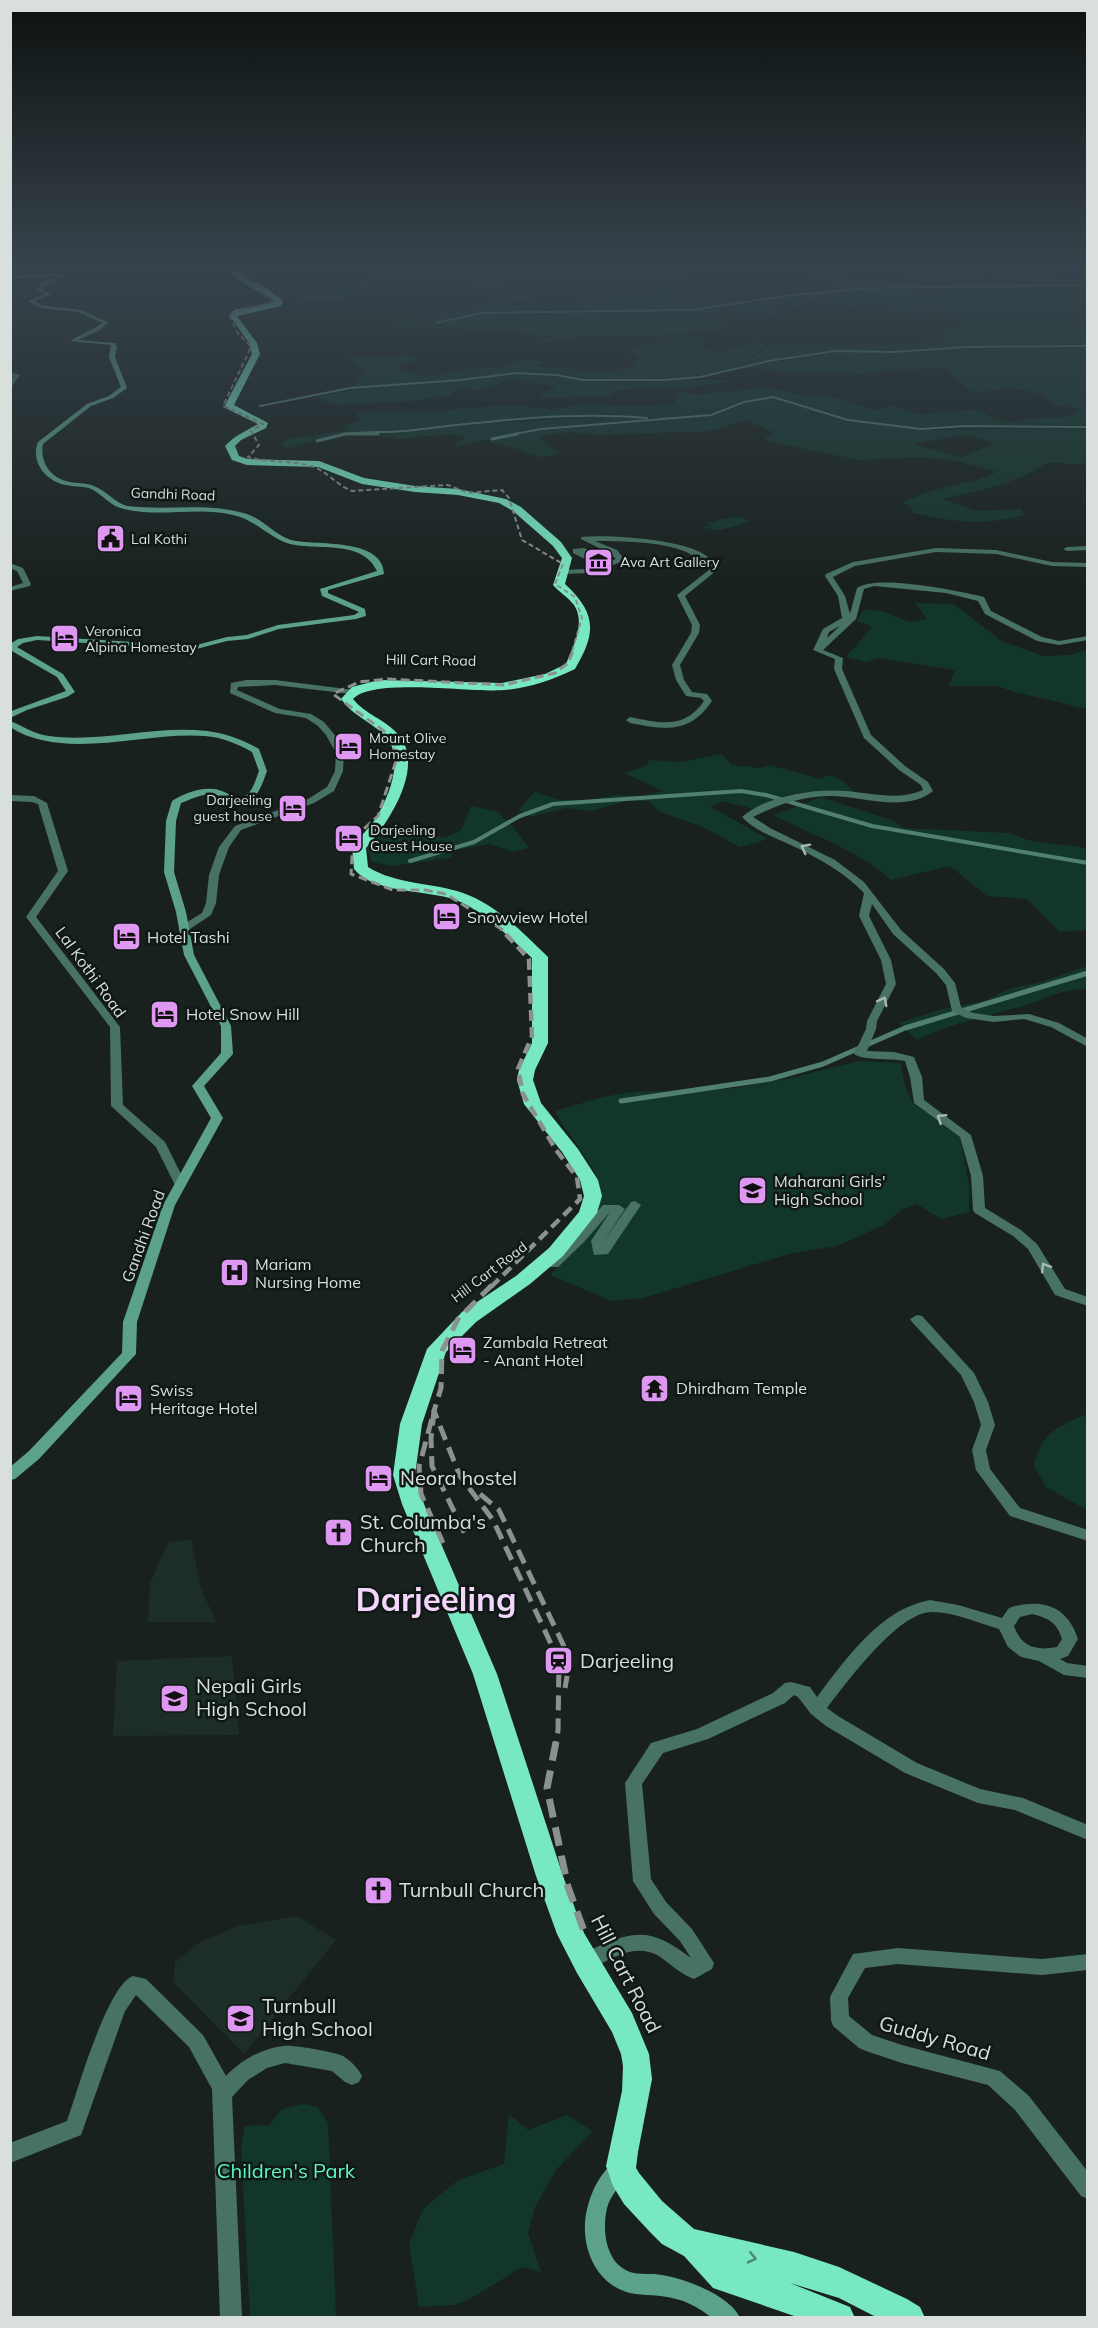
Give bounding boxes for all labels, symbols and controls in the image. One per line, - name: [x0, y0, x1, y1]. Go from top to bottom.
- street label: Gandhi Road: [130, 484, 216, 504]
- public building icon: Lal Kothi: [94, 523, 126, 555]
- place label: Lal Kothi: [131, 530, 187, 548]
- museum icon: Ava Art Gallery: [583, 546, 615, 578]
- place label: Ava Art Gallery: [620, 553, 720, 571]
- place label: Veronica Alpina Homestay: [85, 622, 197, 656]
- hotel icon: Veronica Alpina Homestay: [48, 623, 80, 655]
- street label: Hill Cart Road: [386, 650, 476, 670]
- place label: Mount Olive Homestay: [369, 729, 446, 763]
- hotel icon: Mount Olive Homestay: [332, 730, 364, 762]
- place label: Darjeeling guest house: [194, 791, 272, 825]
- hotel icon: Darjeeling guest house: [277, 792, 309, 824]
- place label: Darjeeling Guest House: [370, 821, 453, 855]
- hotel icon: Darjeeling Guest House: [333, 822, 365, 854]
- one-way arrow: [800, 844, 811, 856]
- hotel icon: Snowview Hotel: [430, 901, 462, 933]
- place label: Snowview Hotel: [467, 907, 588, 927]
- hotel icon: Hotel Tashi: [110, 921, 142, 953]
- street label: Lal Kothi Road: [51, 923, 131, 1021]
- place label: Hotel Tashi: [147, 927, 230, 947]
- one-way arrow: [876, 996, 887, 1007]
- hotel icon: Hotel Snow Hill: [149, 998, 181, 1030]
- place label: Hotel Snow Hill: [186, 1004, 300, 1024]
- one-way arrow: [937, 1114, 948, 1125]
- place label: Maharani Girls' High School: [774, 1171, 886, 1209]
- school or university icon: Maharani Girls' High School: [737, 1174, 769, 1206]
- street label: Gandhi Road: [117, 1187, 169, 1285]
- street label: Hill Cart Road: [447, 1238, 531, 1306]
- place label: Mariam Nursing Home: [255, 1254, 361, 1292]
- hospital icon: Mariam Nursing Home: [218, 1257, 250, 1289]
- one-way arrow: [1040, 1263, 1052, 1273]
- place label: Zambala Retreat - Anant Hotel: [483, 1332, 608, 1370]
- hotel icon: Zambala Retreat - Anant Hotel: [446, 1335, 478, 1367]
- temple icon: Dhirdham Temple: [639, 1372, 671, 1404]
- place label: Dhirdham Temple: [676, 1378, 807, 1398]
- place label: Swiss Heritage Hotel: [150, 1380, 258, 1418]
- hotel icon: Swiss Heritage Hotel: [113, 1383, 145, 1415]
- hotel icon: Neora hostel: [363, 1462, 395, 1494]
- place label: Neora hostel: [400, 1465, 517, 1490]
- place label: St. Columba's Church: [360, 1509, 486, 1557]
- church icon: St. Columba's Church: [323, 1517, 355, 1549]
- district label: Darjeeling: [355, 1578, 517, 1619]
- station icon: Darjeeling: [543, 1645, 575, 1677]
- place label: Darjeeling: [580, 1648, 674, 1673]
- place label: Nepali Girls High School: [196, 1673, 307, 1721]
- school or university icon: Nepali Girls High School: [159, 1682, 191, 1714]
- church icon: Turnbull Church: [362, 1874, 394, 1906]
- place label: Turnbull Church: [399, 1877, 544, 1902]
- street label: Hill Cart Road: [586, 1911, 667, 2037]
- place label: Turnbull High School: [262, 1993, 373, 2041]
- school or university icon: Turnbull High School: [225, 2002, 257, 2034]
- street label: Guddy Road: [876, 2010, 994, 2065]
- park label: Children's Park: [217, 2158, 356, 2183]
- one-way arrow: [747, 2251, 757, 2264]

